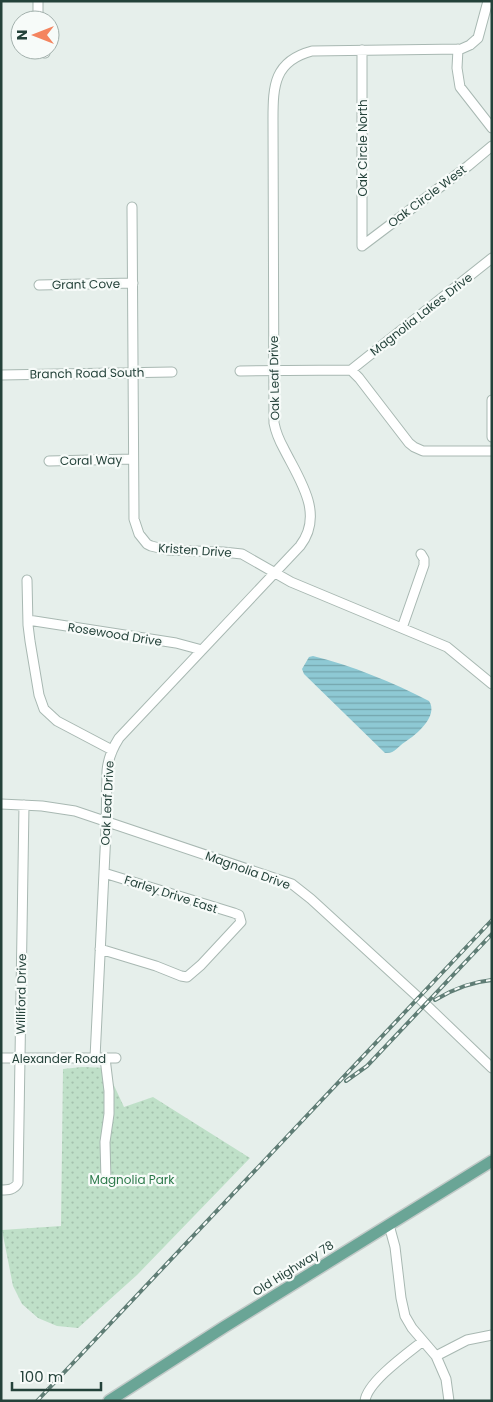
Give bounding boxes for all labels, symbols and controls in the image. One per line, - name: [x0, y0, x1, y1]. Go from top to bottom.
- north arrow: [10, 10, 60, 60]
- text: N: [12, 30, 32, 40]
- street label: Oak Circle North: [354, 99, 371, 197]
- street label: Oak Circle West: [384, 161, 470, 231]
- street label: Magnolia Lakes Drive: [366, 269, 476, 359]
- street label: Grant Cove: [52, 275, 120, 293]
- street label: Oak Leaf Drive: [265, 335, 283, 421]
- street label: Branch Road South: [30, 364, 144, 382]
- street label: Coral Way: [60, 451, 123, 469]
- street label: Kristen Drive: [158, 539, 232, 561]
- street label: Rosewood Drive: [67, 618, 163, 650]
- street label: Oak Leaf Drive: [96, 760, 118, 846]
- street label: Magnolia Drive: [203, 847, 293, 893]
- street label: Farley Drive East: [122, 871, 220, 917]
- street label: Williford Drive: [12, 953, 30, 1035]
- street label: Alexander Road: [12, 1050, 106, 1067]
- park label: Magnolia Park: [90, 1171, 175, 1188]
- street label: Old Highway 78: [249, 1236, 337, 1300]
- scale bar: [12, 1360, 101, 1392]
- text: 100 m: [20, 1366, 63, 1387]

